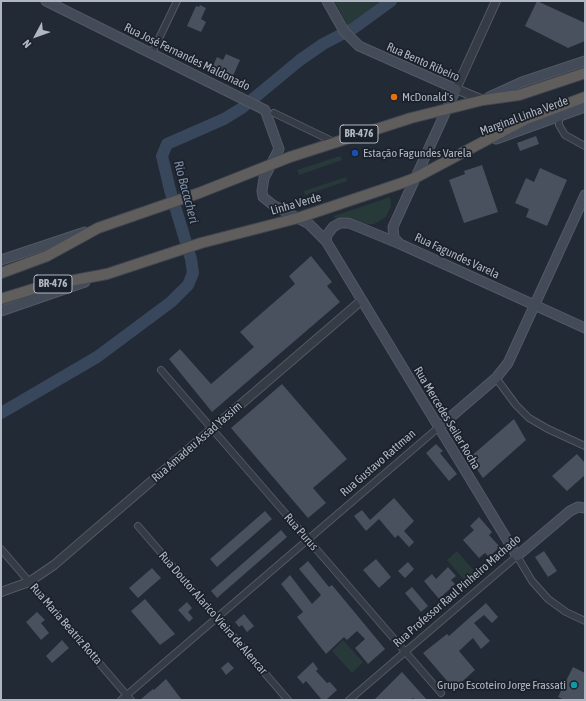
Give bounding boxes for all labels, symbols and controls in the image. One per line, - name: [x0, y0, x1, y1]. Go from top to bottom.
- north arrow: [16, 16, 56, 56]
- street label: Rua José Fernandes Maldonado: [122, 20, 252, 94]
- text: N: [20, 37, 34, 50]
- street label: Rua Bento Ribeiro: [384, 39, 462, 85]
- place label: McDonald's: [402, 90, 453, 104]
- marker: McDonald's: [389, 92, 399, 102]
- street label: Marginal Linha Verde: [478, 93, 570, 139]
- road number: BR-476: [340, 125, 378, 143]
- place label: Estação Fagundes Varela: [363, 146, 472, 160]
- marker: Estação Fagundes Varela: [350, 148, 360, 158]
- water label: Rio Bacacheri: [170, 159, 202, 225]
- street label: Linha Verde: [269, 190, 323, 218]
- street label: Rua Fagundes Varela: [412, 230, 502, 282]
- road number: BR-476: [34, 275, 72, 293]
- street label: Rua Mercedes Seiler Rocha: [411, 364, 483, 472]
- street label: Rua Amadeu Assad Yassim: [149, 399, 245, 485]
- street label: Rua Gustavo Rattman: [337, 426, 419, 500]
- street label: Rua Purus: [281, 511, 321, 553]
- street label: Rua Professor Raul Pinheiro Machado: [390, 532, 524, 650]
- street label: Rua Doutor Alarico Vieira de Alencar: [156, 549, 270, 677]
- street label: Rua Maria Beatriz Rotta: [27, 581, 105, 667]
- place label: Grupo Escoteiro Jorge Frassati: [437, 678, 566, 692]
- marker: Grupo Escoteiro Jorge Frassati: [569, 680, 579, 690]

